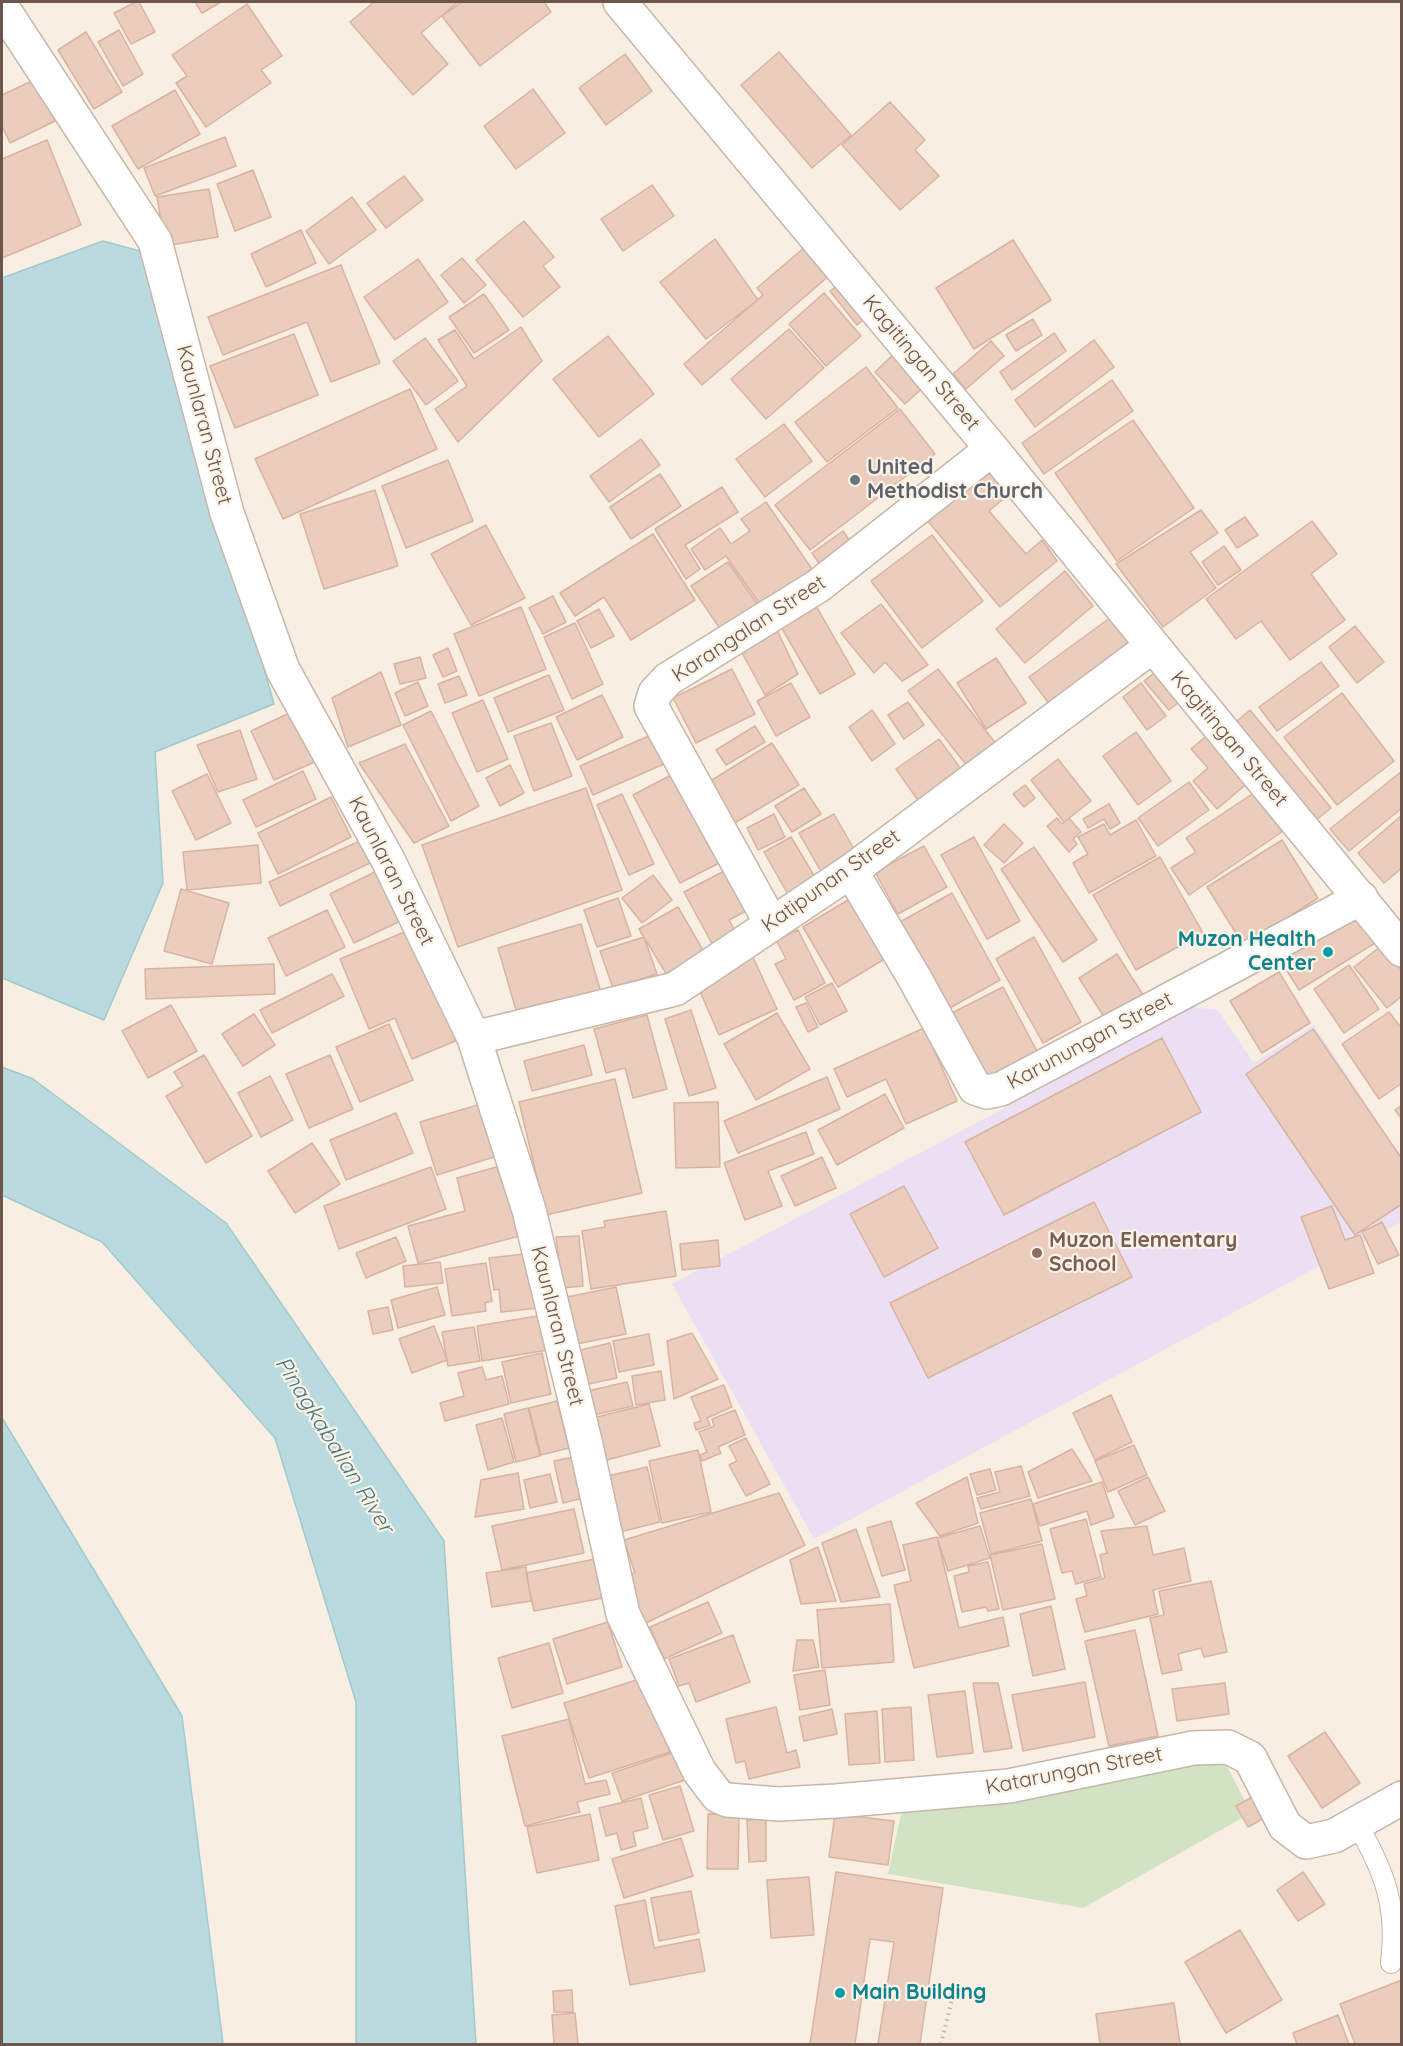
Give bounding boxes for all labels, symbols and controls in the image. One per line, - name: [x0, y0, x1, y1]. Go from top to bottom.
- street label: Kagitingan Street: [857, 290, 985, 436]
- street label: Kaunlaran Street: [171, 342, 237, 508]
- place label: United Methodist Church: [867, 455, 1043, 505]
- marker: United Methodist Church: [848, 473, 862, 487]
- street label: Karangalan Street: [667, 570, 831, 688]
- street label: Kagitingan Street: [1165, 666, 1293, 812]
- street label: Kaunlaran Street: [343, 792, 439, 950]
- street label: Katipunan Street: [757, 824, 905, 938]
- place label: Muzon Health Center: [1178, 927, 1316, 977]
- marker: Muzon Health Center: [1321, 945, 1335, 959]
- street label: Karunungan Street: [1003, 987, 1177, 1095]
- place label: Muzon Elementary School: [1049, 1228, 1237, 1278]
- street label: Kaunlaran Street: [525, 1243, 589, 1409]
- marker: Muzon Elementary School: [1030, 1246, 1044, 1260]
- water label: Pinagkabalian River: [269, 1352, 399, 1538]
- street label: Katarungan Street: [983, 1741, 1165, 1801]
- place label: Main Building: [852, 1980, 986, 2006]
- marker: Main Building: [833, 1986, 847, 2000]

